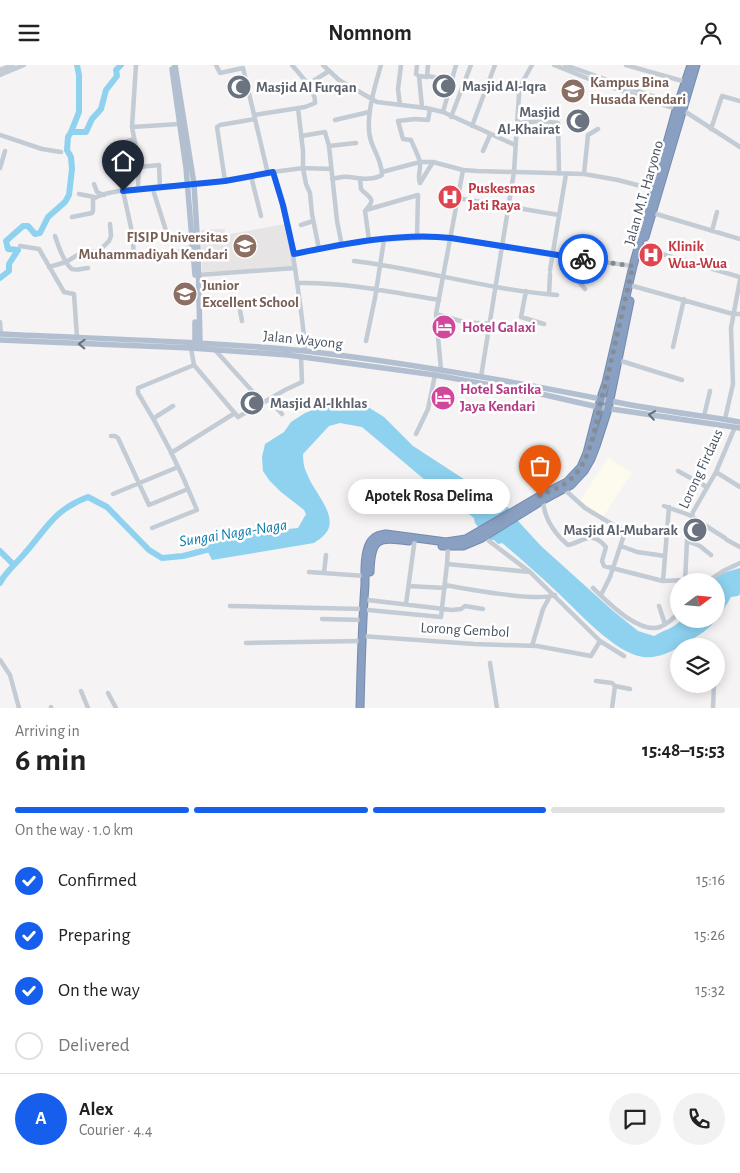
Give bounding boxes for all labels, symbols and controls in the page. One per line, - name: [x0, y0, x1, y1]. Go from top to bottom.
- icon: menu: [15, 19, 43, 47]
- icon: person: [697, 19, 725, 47]
- text: Nomnom: [328, 22, 412, 44]
- mosque icon: Masjid Al-Iqra: [431, 73, 457, 99]
- mosque icon: Masjid Al Furqan: [226, 74, 252, 100]
- place label: Kampus Bina Husada Kendari: [590, 75, 686, 107]
- school or university icon: Kampus Bina Husada Kendari: [560, 78, 586, 104]
- place label: Masjid Al-Iqra: [462, 79, 547, 94]
- place label: Masjid Al Furqan: [256, 80, 357, 95]
- place label: Masjid Al-Khairat: [498, 105, 560, 137]
- mosque icon: Masjid Al-Khairat: [565, 108, 591, 134]
- street label: Jalan M.T. Haryono: [622, 139, 666, 247]
- pin: [102, 140, 144, 191]
- icon: home: [109, 147, 137, 175]
- place label: Puskesmas Jati Raya: [468, 181, 535, 213]
- hospital icon: Puskesmas Jati Raya: [437, 184, 463, 210]
- place label: FISIP Universitas Muhammadiyah Kendari: [79, 230, 228, 262]
- school or university icon: FISIP Universitas Muhammadiyah Kendari: [232, 233, 258, 259]
- courier: [558, 234, 608, 284]
- place label: Klinik Wua-Wua: [668, 239, 727, 271]
- hospital icon: Klinik Wua-Wua: [638, 242, 664, 268]
- icon: bike: [569, 245, 597, 273]
- place label: Junior Excellent School: [202, 278, 299, 310]
- school or university icon: Junior Excellent School: [172, 281, 198, 307]
- hotel icon: Hotel Galaxi: [431, 314, 457, 340]
- place label: Hotel Galaxi: [462, 320, 536, 335]
- street label: Jalan Wayong: [263, 328, 344, 352]
- one-way arrow: [78, 339, 86, 349]
- place label: Hotel Santika Jaya Kendari: [460, 382, 541, 414]
- hotel icon: Hotel Santika Jaya Kendari: [430, 385, 456, 411]
- mosque icon: Masjid Al-Ikhlas: [239, 390, 265, 416]
- place label: Masjid Al-Ikhlas: [270, 396, 368, 411]
- one-way arrow: [648, 410, 656, 421]
- street label: Lorong Firdaus: [676, 427, 726, 511]
- pin: [519, 445, 561, 496]
- icon: bag: [526, 452, 554, 480]
- callout: Apotek Rosa Delima: [348, 479, 510, 513]
- text: Apotek Rosa Delima: [365, 488, 493, 504]
- water label: Sungai Naga-Naga: [178, 517, 288, 549]
- mosque icon: Masjid Al-Mubarak: [682, 517, 708, 543]
- place label: Masjid Al-Mubarak: [563, 523, 679, 538]
- north arrow: [670, 573, 725, 627]
- map controls: [670, 573, 725, 693]
- street label: Lorong Gembol: [420, 620, 510, 640]
- button: layers: [670, 638, 725, 693]
- text: Arriving in: [15, 723, 80, 739]
- text: 15:48–15:53: [642, 741, 725, 760]
- text: 6 min: [15, 744, 86, 776]
- text: On the way · 1.0 km: [15, 822, 133, 838]
- icon: check: [15, 867, 43, 895]
- text: Confirmed: [58, 871, 137, 890]
- text: 15:16: [696, 872, 725, 888]
- icon: check: [15, 922, 43, 950]
- text: Preparing: [58, 926, 131, 945]
- text: 15:26: [694, 927, 725, 943]
- icon: check: [15, 977, 43, 1005]
- text: On the way: [58, 981, 140, 1000]
- text: 15:32: [695, 982, 725, 998]
- text: Delivered: [58, 1036, 130, 1055]
- button: chat: [609, 1093, 661, 1145]
- button: phone: [673, 1093, 725, 1145]
- text: Alex: [79, 1100, 113, 1119]
- text: A: [35, 1109, 47, 1128]
- text: Courier · 4.4: [79, 1122, 152, 1138]

